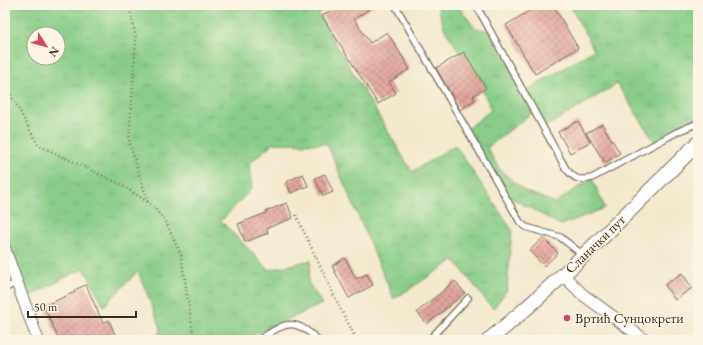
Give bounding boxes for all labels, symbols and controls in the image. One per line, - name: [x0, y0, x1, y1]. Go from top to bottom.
- north arrow: [26, 26, 66, 66]
- text: N: [46, 44, 62, 60]
- street label: Сланачки пут: [561, 211, 629, 277]
- scale bar: [28, 293, 136, 319]
- text: 50 m: [34, 299, 58, 315]
- place label: Вртић Сунцокрети: [575, 309, 684, 327]
- marker: Вртић Сунцокрети: [562, 313, 572, 323]

